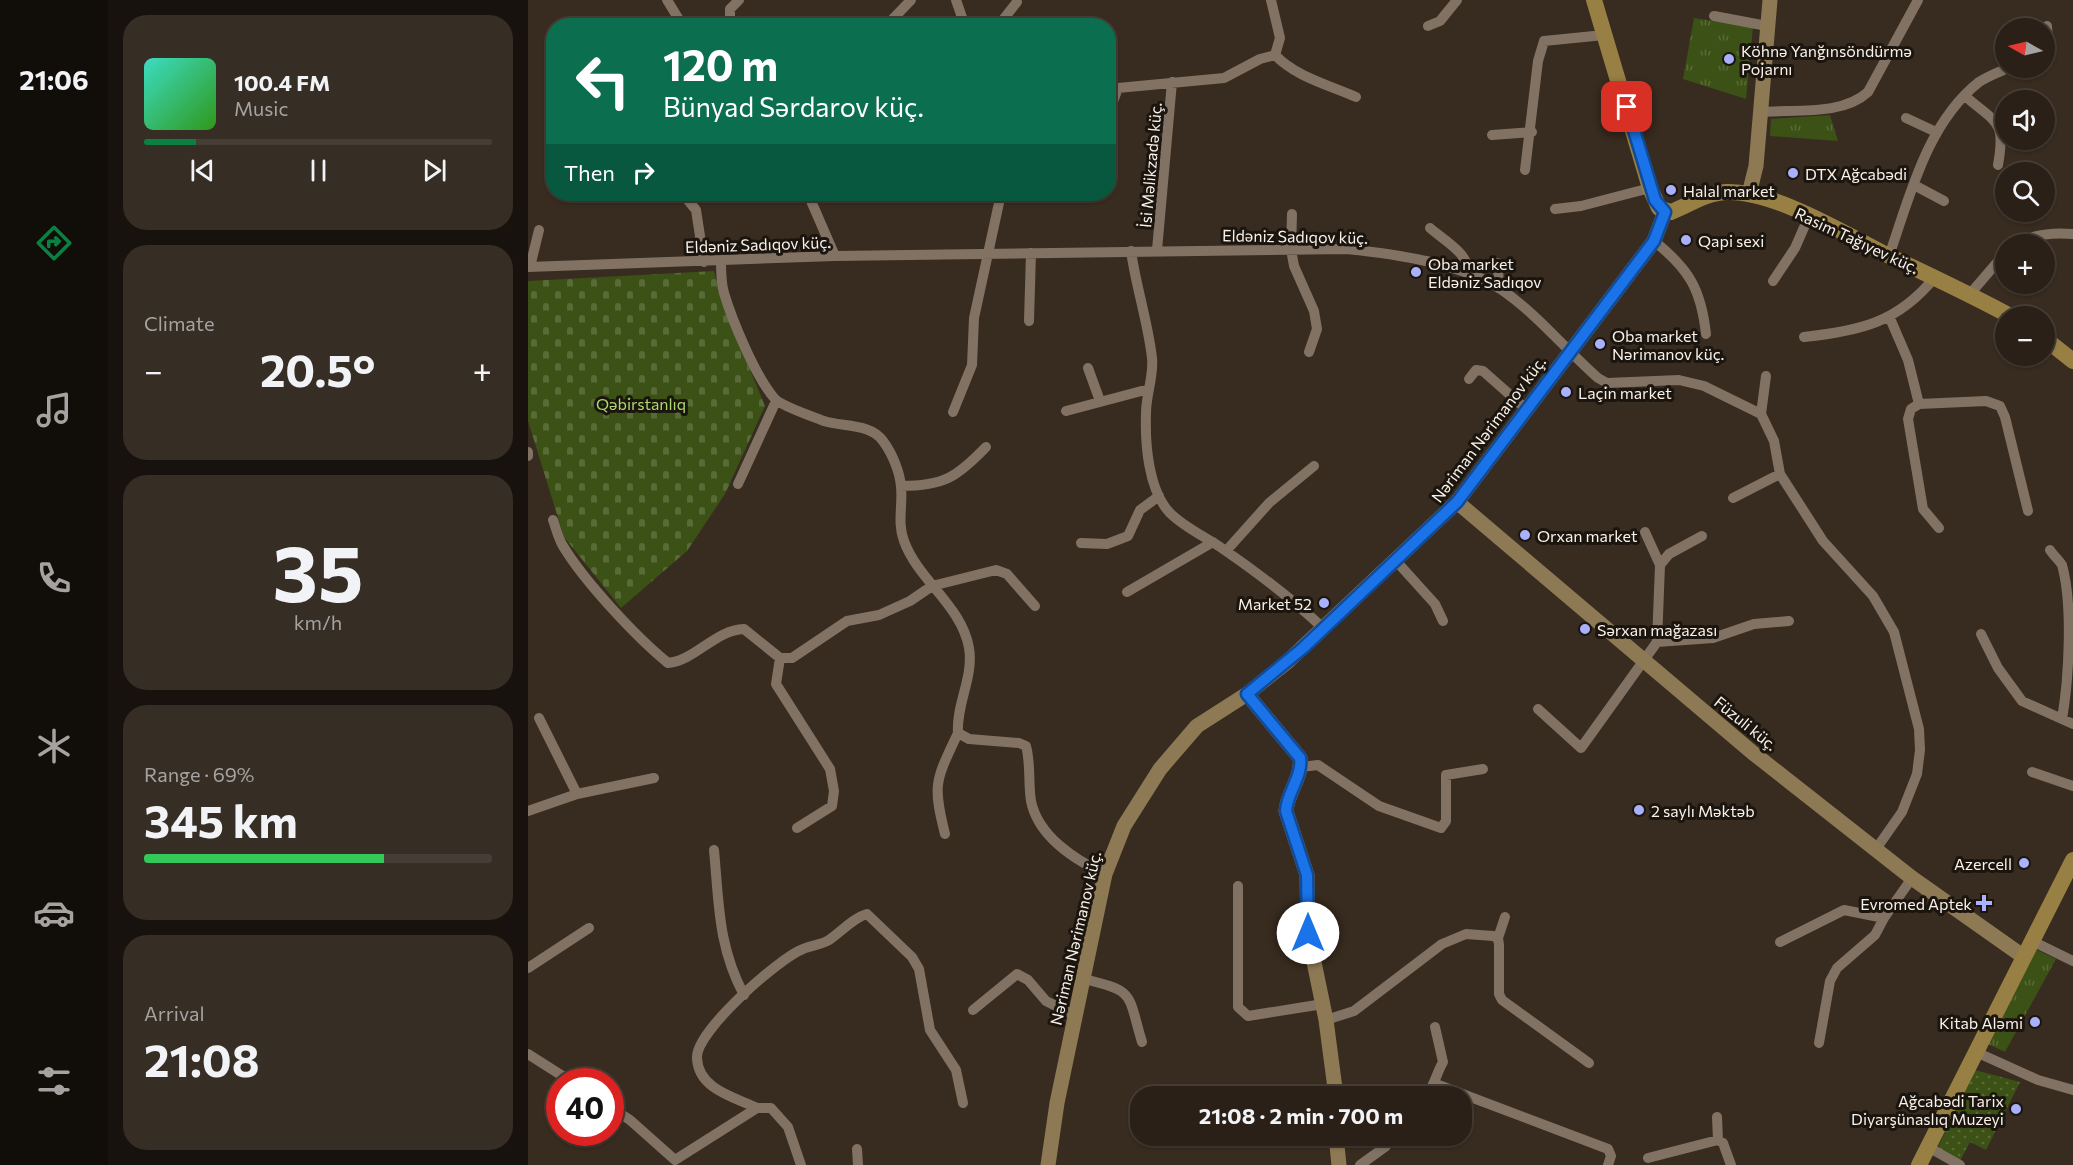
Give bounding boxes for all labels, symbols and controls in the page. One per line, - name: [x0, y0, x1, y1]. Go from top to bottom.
- north arrow: [1995, 18, 2055, 78]
- map controls: [1995, 18, 2055, 366]
- text: 120 m: [663, 38, 778, 90]
- place label: Köhnə Yanğınsöndürmə Pojarnı: [1741, 41, 1912, 78]
- icon: left: [564, 42, 642, 120]
- marker: Köhnə Yanğınsöndürmə Pojarnı: [1722, 52, 1736, 66]
- text: 21:06: [19, 63, 89, 96]
- text: 100.4 FM: [234, 69, 330, 96]
- pin: [1601, 81, 1652, 132]
- text: Bünyad Sərdarov küç.: [663, 90, 924, 123]
- icon: arrive: [1610, 90, 1643, 123]
- button: sound: [1995, 90, 2055, 150]
- text: Music: [234, 96, 288, 120]
- street label: İsi Məlikzadə küç.: [1135, 102, 1165, 228]
- icon: previous: [186, 154, 219, 187]
- icon: pause: [302, 154, 335, 187]
- icon: next: [418, 154, 451, 187]
- icon: right: [627, 156, 660, 189]
- text: Then: [564, 159, 615, 186]
- button: search: [1995, 162, 2055, 222]
- place label: DTX Ağcabədi: [1805, 164, 1907, 183]
- marker: DTX Ağcabədi: [1786, 166, 1800, 180]
- place label: Halal market: [1683, 181, 1775, 200]
- marker: Halal market: [1664, 183, 1678, 197]
- street label: Rasim Tağıyev küç.: [1792, 203, 1922, 277]
- icon: directions: [33, 222, 75, 264]
- street label: Eldəniz Sadıqov küç.: [1222, 225, 1368, 247]
- place label: Qapi sexi: [1698, 231, 1764, 250]
- street label: Eldəniz Sadıqov küç.: [685, 232, 831, 256]
- marker: Qapi sexi: [1679, 233, 1693, 247]
- button: +: [1995, 234, 2055, 294]
- place label: Oba market Eldəniz Sadıqov: [1428, 254, 1541, 291]
- marker: Oba market Eldəniz Sadıqov: [1409, 265, 1423, 279]
- button: −: [1995, 306, 2055, 366]
- text: Climate: [144, 311, 214, 335]
- place label: Oba market Nərimanov küç.: [1612, 326, 1724, 363]
- marker: Oba market Nərimanov küç.: [1593, 337, 1607, 351]
- text: 20.5°: [260, 341, 375, 396]
- text: −: [144, 349, 163, 390]
- text: +: [473, 349, 492, 390]
- street label: Nəriman Nərimanov küç.: [1427, 352, 1549, 506]
- place label: Laçin market: [1578, 383, 1672, 402]
- marker: Laçin market: [1559, 385, 1573, 399]
- icon: music: [33, 389, 75, 431]
- park label: Qəbirstanlıq: [596, 394, 686, 413]
- text: 35: [273, 523, 363, 618]
- place label: Orxan market: [1537, 526, 1638, 545]
- marker: Orxan market: [1518, 528, 1532, 542]
- icon: phone: [33, 557, 75, 599]
- place label: Market 52: [1238, 594, 1312, 613]
- marker: Market 52: [1317, 596, 1331, 610]
- text: km/h: [294, 610, 342, 634]
- place label: Sərxan mağazası: [1597, 620, 1717, 639]
- marker: Sərxan mağazası: [1578, 622, 1592, 636]
- street label: Füzuli küç.: [1711, 692, 1781, 754]
- icon: climate: [33, 725, 75, 767]
- text: Range · 69%: [144, 762, 254, 786]
- text: 345 km: [144, 792, 298, 847]
- place label: 2 saylı Məktəb: [1651, 801, 1755, 820]
- marker: 2 saylı Məktəb: [1632, 803, 1646, 817]
- street label: Nəriman Nərimanov küç.: [1046, 849, 1104, 1027]
- place label: Azercell: [1954, 854, 2012, 873]
- marker: Azercell: [2017, 856, 2031, 870]
- icon: car: [33, 892, 75, 934]
- place label: Evromed Aptek: [1860, 894, 1972, 913]
- marker: Evromed Aptek: [1977, 896, 1991, 910]
- position arrow: [1276, 901, 1340, 965]
- text: Arrival: [144, 1001, 205, 1025]
- place label: Kitab Aləmi: [1939, 1013, 2023, 1032]
- marker: Kitab Aləmi: [2028, 1015, 2042, 1029]
- text: 21:08: [144, 1031, 260, 1086]
- icon: filters: [33, 1060, 75, 1102]
- speed limit sign: 40: [546, 1068, 624, 1146]
- place label: Ağcabədi Tarix Diyarşünaslıq Muzeyi: [1851, 1091, 2004, 1128]
- text: 21:08 · 2 min · 700 m: [1199, 1102, 1403, 1129]
- marker: Ağcabədi Tarix Diyarşünaslıq Muzeyi: [2009, 1102, 2023, 1116]

